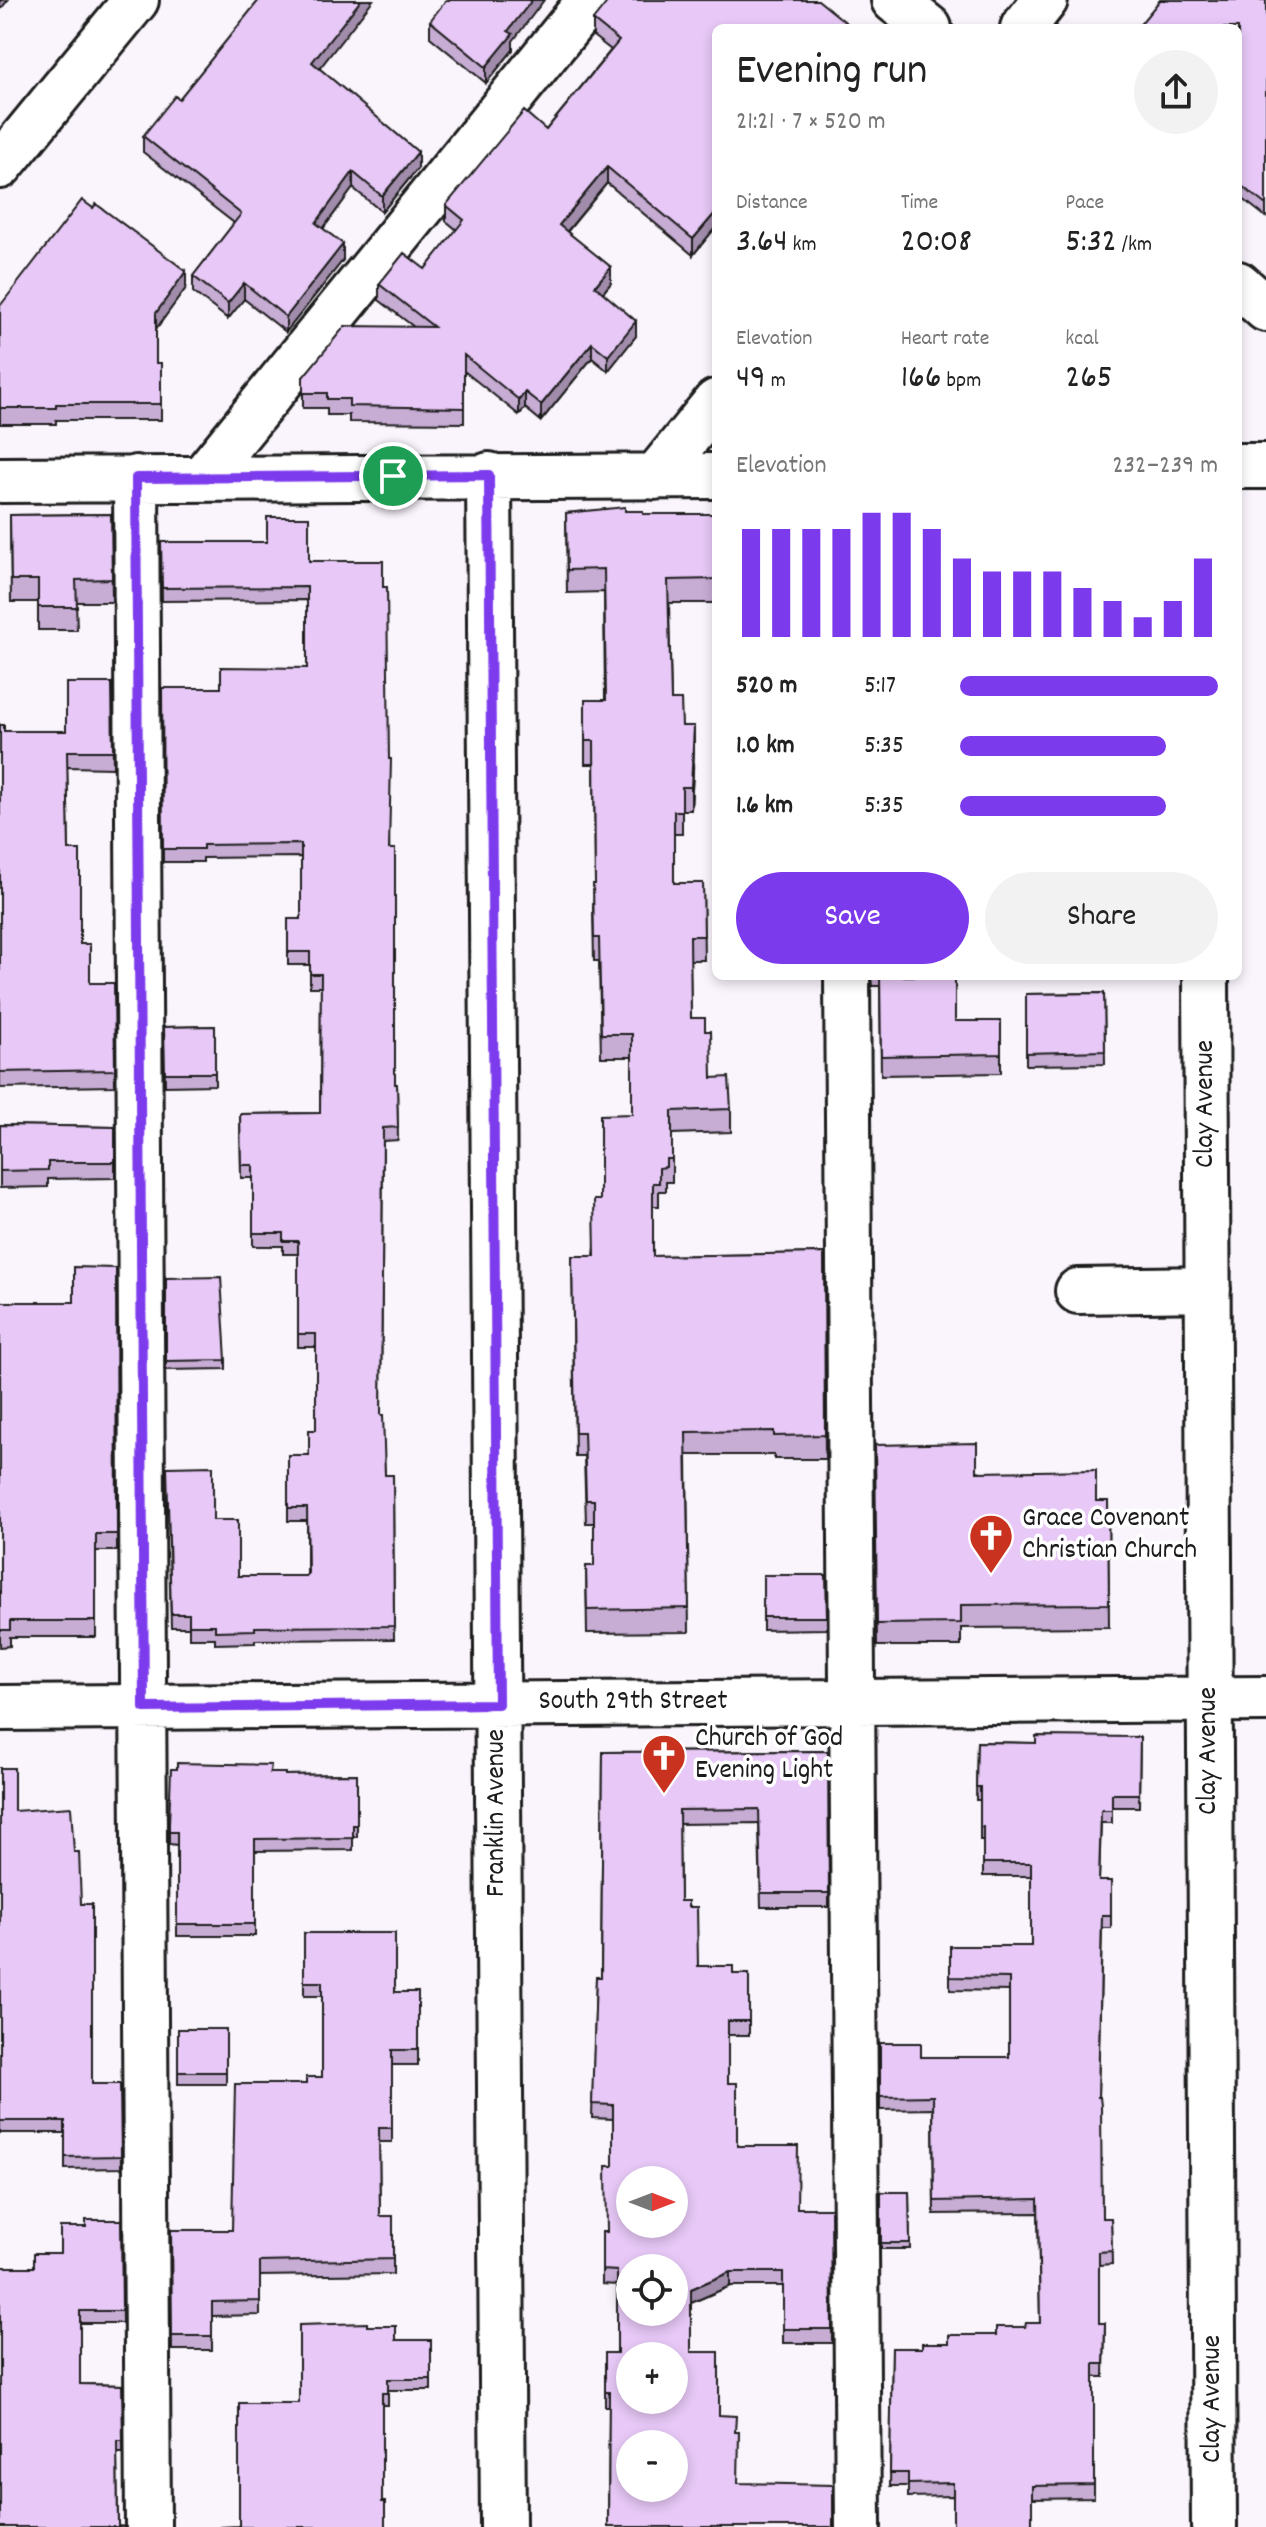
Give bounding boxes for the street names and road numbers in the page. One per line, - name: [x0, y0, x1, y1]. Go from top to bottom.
- street label: Clay Avenue: [1187, 1040, 1227, 1168]
- street label: South 29th Street: [538, 1683, 728, 1723]
- street label: Clay Avenue: [1190, 1687, 1230, 1815]
- street label: Franklin Avenue: [478, 1729, 518, 1897]
- street label: Clay Avenue: [1194, 2335, 1234, 2463]

